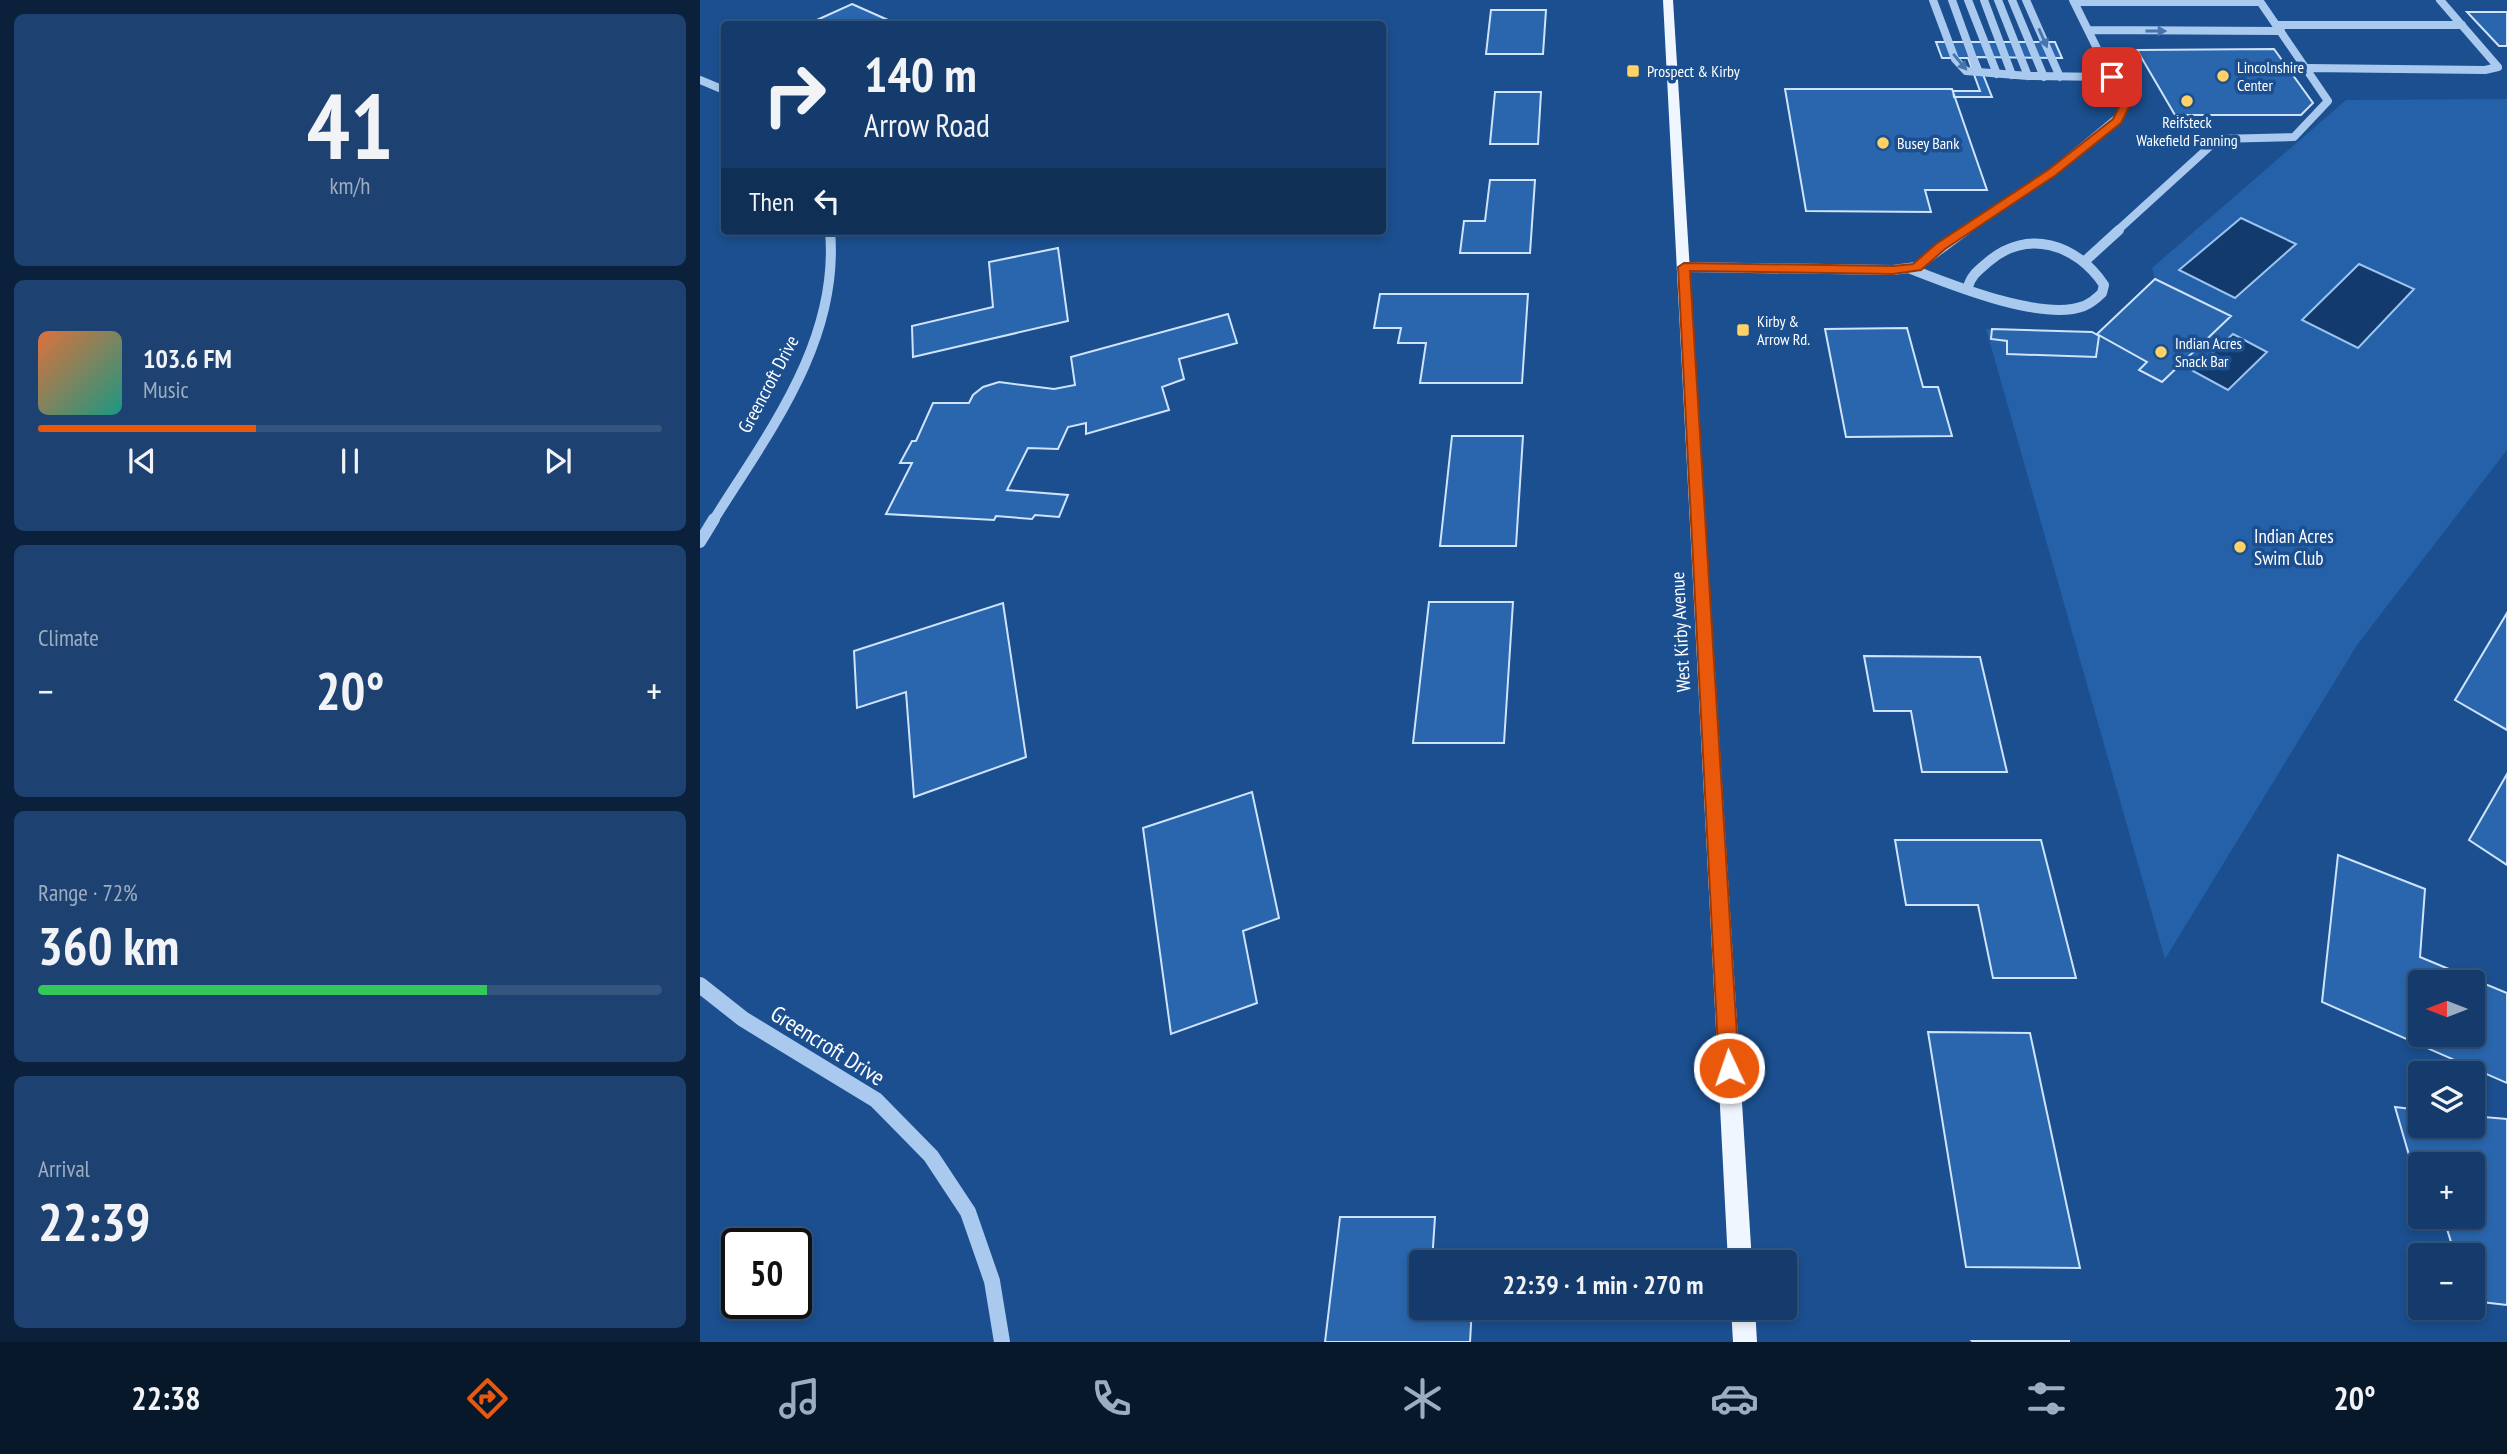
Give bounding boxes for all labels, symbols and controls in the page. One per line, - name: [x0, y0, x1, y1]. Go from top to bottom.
- one-way arrow: [2145, 25, 2167, 37]
- one-way arrow: [2038, 28, 2049, 49]
- text: 140 m: [864, 42, 977, 106]
- pin: [2082, 47, 2142, 107]
- icon: right: [749, 49, 840, 140]
- one-way arrow: [1952, 53, 1968, 71]
- place label: Lincolnshire Center: [2237, 57, 2304, 95]
- icon: arrive: [2093, 58, 2131, 96]
- place label: Prospect & Kirby: [1647, 61, 1740, 81]
- marker: Prospect & Kirby: [1625, 63, 1641, 79]
- text: 41: [307, 66, 394, 184]
- marker: Lincolnshire Center: [2215, 68, 2231, 84]
- marker: Reifsteck Wakefield Fanning: [2179, 93, 2195, 109]
- text: Arrow Road: [864, 104, 990, 146]
- place label: Reifsteck Wakefield Fanning: [2136, 112, 2238, 150]
- place label: Busey Bank: [1897, 133, 1960, 153]
- marker: Busey Bank: [1875, 135, 1891, 151]
- text: km/h: [330, 171, 370, 200]
- icon: left: [808, 182, 846, 220]
- text: Then: [749, 185, 794, 218]
- place label: Kirby & Arrow Rd.: [1757, 311, 1810, 349]
- marker: Kirby & Arrow Rd.: [1735, 322, 1751, 338]
- street label: Greencroft Drive: [732, 331, 804, 437]
- place label: Indian Acres Snack Bar: [2175, 333, 2242, 371]
- text: 103.6 FM: [143, 342, 232, 375]
- marker: Indian Acres Snack Bar: [2153, 344, 2169, 360]
- text: Music: [143, 375, 189, 404]
- icon: previous: [123, 442, 161, 480]
- icon: pause: [331, 442, 369, 480]
- icon: next: [539, 442, 577, 480]
- place label: Indian Acres Swim Club: [2254, 524, 2334, 570]
- marker: Indian Acres Swim Club: [2232, 539, 2248, 555]
- street label: West Kirby Avenue: [1665, 571, 1695, 693]
- text: Climate: [38, 623, 99, 652]
- text: 20°: [316, 657, 384, 724]
- text: −: [38, 666, 54, 715]
- text: +: [646, 666, 662, 715]
- text: Range · 72%: [38, 878, 138, 907]
- text: 360 km: [38, 912, 179, 979]
- north arrow: [2408, 970, 2485, 1046]
- map controls: [2408, 970, 2485, 1320]
- street label: Greencroft Drive: [765, 998, 891, 1092]
- position arrow: [1692, 1031, 1766, 1105]
- button: layers: [2408, 1061, 2485, 1138]
- button: +: [2408, 1152, 2485, 1229]
- text: Arrival: [38, 1154, 90, 1183]
- text: 22:39: [38, 1188, 150, 1255]
- speed limit sign: 50: [721, 1228, 812, 1319]
- button: −: [2408, 1243, 2485, 1320]
- text: 22:39 · 1 min · 270 m: [1503, 1268, 1703, 1301]
- icon: directions: [463, 1374, 512, 1423]
- icon: music: [775, 1374, 824, 1423]
- icon: phone: [1087, 1374, 1136, 1423]
- icon: climate: [1398, 1374, 1447, 1423]
- icon: car: [1710, 1374, 1759, 1423]
- icon: filters: [2022, 1374, 2071, 1423]
- text: 22:38: [131, 1377, 201, 1419]
- text: 20°: [2333, 1377, 2376, 1419]

